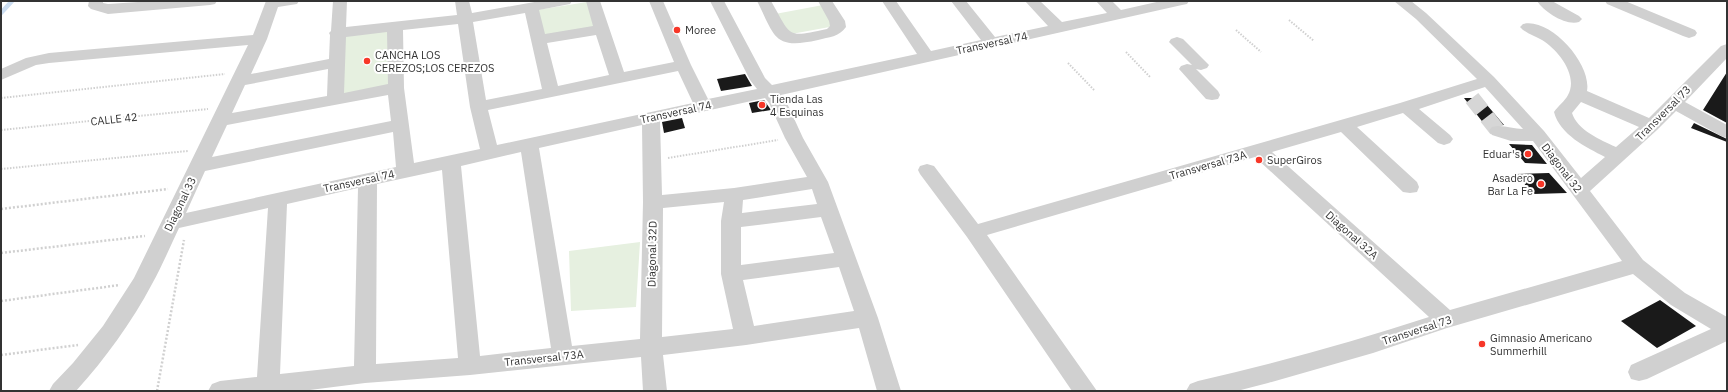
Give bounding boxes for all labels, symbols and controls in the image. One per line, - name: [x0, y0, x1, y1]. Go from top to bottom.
- place label: Moree: [685, 23, 716, 37]
- marker: Moree: [672, 25, 682, 35]
- street label: Transversal 74: [955, 29, 1029, 57]
- place label: CANCHA LOS CEREZOS;LOS CEREZOS: [375, 48, 494, 75]
- marker: CANCHA LOS CEREZOS;LOS CEREZOS: [362, 56, 372, 66]
- street label: Transversal 73: [1632, 82, 1694, 144]
- place label: Tienda Las 4 Esquinas: [770, 92, 824, 119]
- street label: Transversal 74: [639, 98, 713, 126]
- marker: Tienda Las 4 Esquinas: [757, 100, 767, 110]
- street label: CALLE 42: [90, 110, 138, 128]
- street label: Diagonal 32: [1539, 140, 1585, 196]
- street label: Transversal 73A: [1168, 147, 1248, 183]
- place label: Eduar's: [1483, 147, 1520, 161]
- marker: Eduar's: [1523, 149, 1533, 159]
- place label: SuperGiros: [1267, 153, 1322, 167]
- marker: SuperGiros: [1254, 155, 1264, 165]
- street label: Transversal 74: [322, 167, 396, 195]
- place label: Asadero Bar La Fe: [1487, 171, 1533, 198]
- street label: Diagonal 33: [161, 174, 199, 234]
- marker: Asadero Bar La Fe: [1536, 179, 1546, 189]
- street label: Diagonal 32A: [1323, 208, 1381, 262]
- street label: Diagonal 32D: [644, 221, 660, 287]
- street label: Transversal 73: [1380, 312, 1454, 348]
- place label: Gimnasio Americano Summerhill: [1490, 331, 1592, 358]
- marker: Gimnasio Americano Summerhill: [1477, 339, 1487, 349]
- street label: Transversal 73A: [504, 347, 584, 369]

